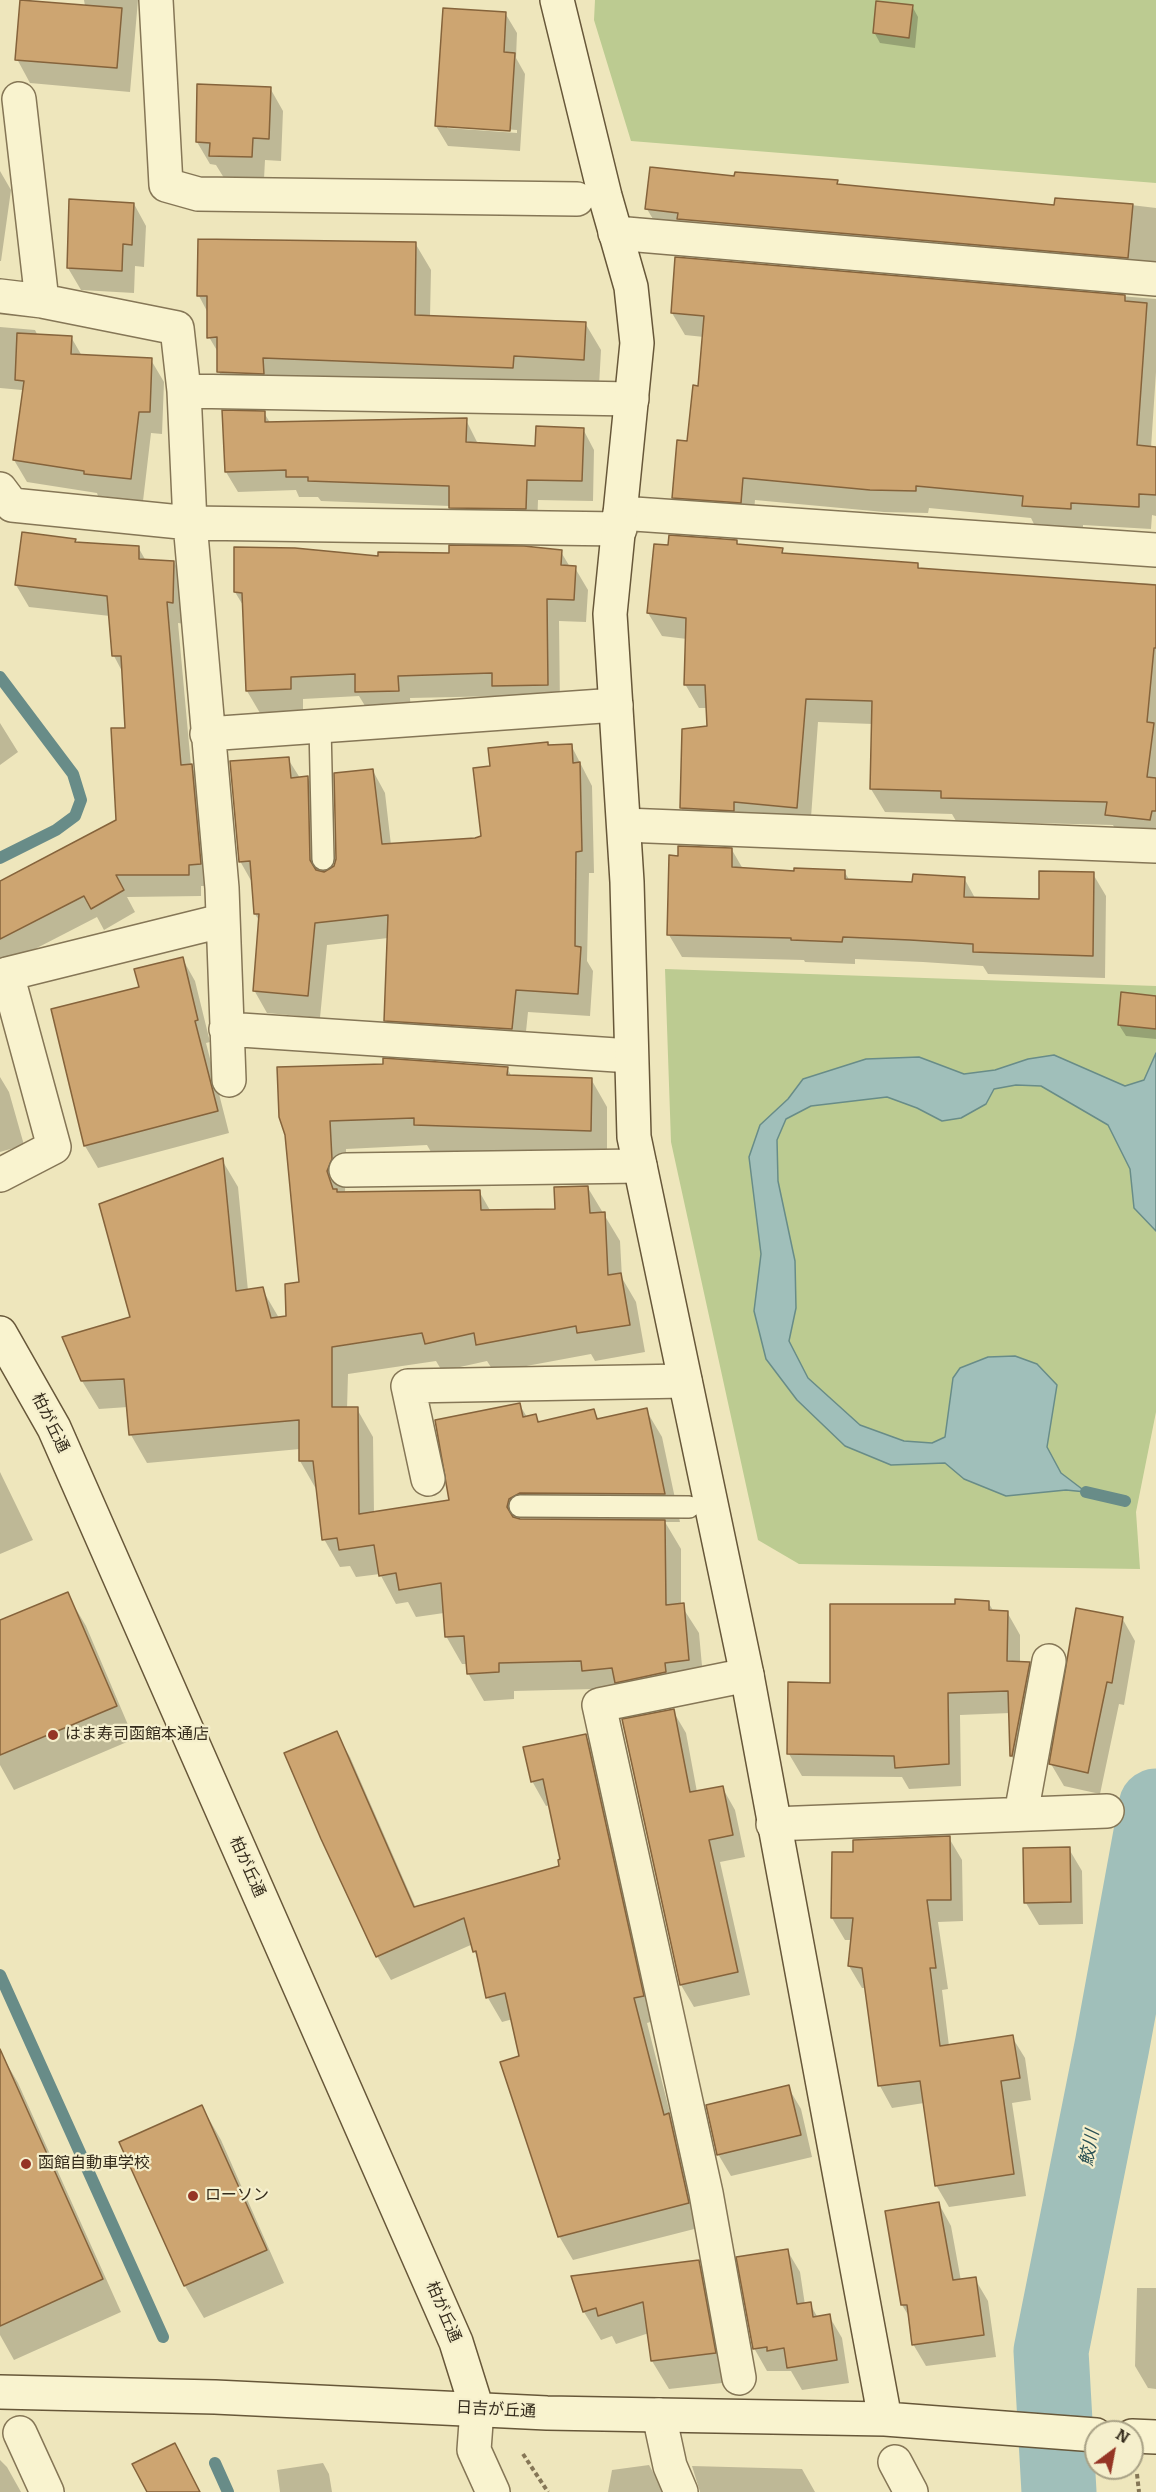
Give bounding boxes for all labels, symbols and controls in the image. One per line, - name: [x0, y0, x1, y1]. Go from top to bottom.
- street label: 柏が丘通: [27, 1390, 73, 1456]
- place label: はま寿司函館本通店: [65, 1725, 209, 1745]
- marker: はま寿司函館本通店: [46, 1728, 60, 1742]
- street label: 柏が丘通: [225, 1834, 269, 1900]
- water label: 鮫川: [1076, 2128, 1104, 2168]
- place label: 函館自動車学校: [38, 2154, 150, 2174]
- marker: 函館自動車学校: [19, 2157, 33, 2171]
- place label: ローソン: [205, 2186, 269, 2206]
- marker: ローソン: [186, 2189, 200, 2203]
- street label: 柏が丘通: [422, 2279, 464, 2345]
- street label: 日吉が丘通: [456, 2398, 536, 2422]
- north arrow: [1084, 2420, 1144, 2480]
- text: N: [1112, 2425, 1133, 2447]

